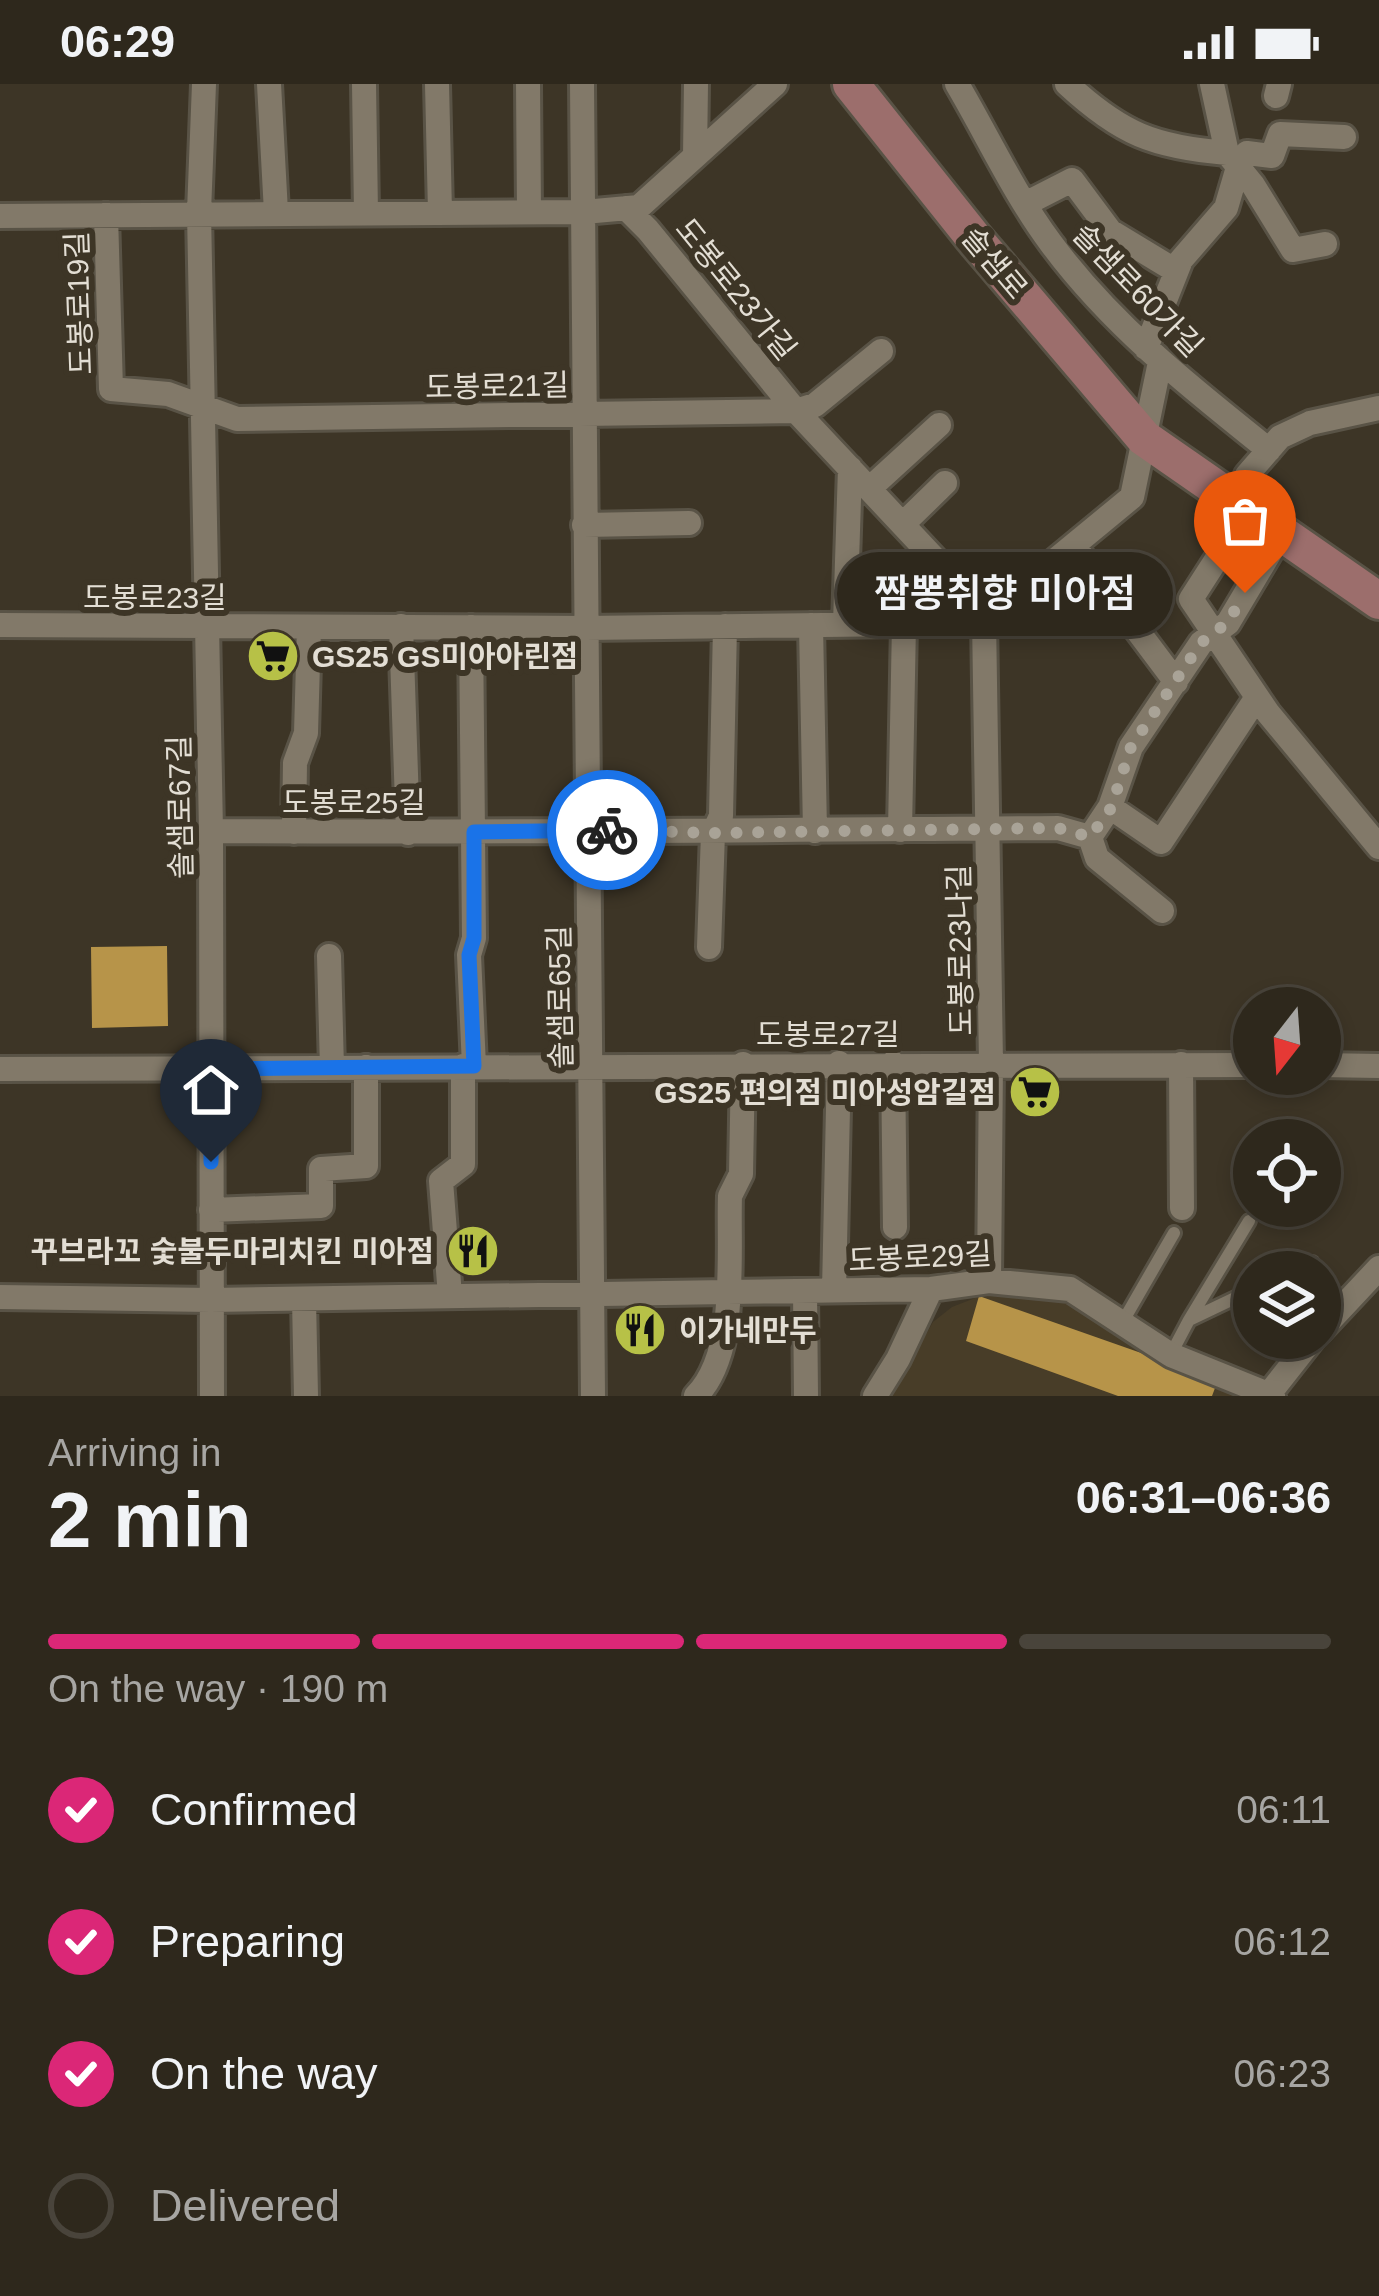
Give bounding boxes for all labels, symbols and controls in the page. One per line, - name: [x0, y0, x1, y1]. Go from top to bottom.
- text: 06:29: [60, 16, 175, 67]
- street label: 도봉로23가길: [669, 212, 803, 366]
- street label: 솔샘로60가길: [1067, 217, 1209, 363]
- street label: 솔샘로: [956, 221, 1034, 305]
- street label: 도봉로19길: [60, 231, 98, 375]
- street label: 도봉로21길: [425, 368, 569, 404]
- pin: [1194, 470, 1296, 593]
- icon: bag: [1212, 488, 1278, 554]
- callout: 짬뽕취향 미아점: [837, 551, 1173, 635]
- text: 짬뽕취향 미아점: [874, 572, 1136, 615]
- street label: 도봉로23길: [83, 581, 227, 614]
- supermarket icon: GS25 GS미아아린점: [245, 628, 301, 684]
- place label: GS25 GS미아아린점: [312, 640, 578, 673]
- street label: 솔샘로67길: [162, 735, 198, 879]
- courier: [547, 770, 667, 890]
- street label: 도봉로25길: [282, 786, 426, 819]
- icon: bike: [574, 797, 640, 863]
- street label: 도봉로23나길: [942, 864, 978, 1036]
- street label: 솔샘로65길: [542, 925, 578, 1069]
- north arrow: [1233, 987, 1341, 1095]
- map controls: [1233, 987, 1341, 1359]
- street label: 도봉로27길: [756, 1018, 900, 1051]
- pin: [160, 1039, 262, 1162]
- icon: home: [178, 1057, 244, 1123]
- supermarket icon: GS25 편의점 미아성암길점: [1007, 1064, 1063, 1120]
- place label: GS25 편의점 미아성암길점: [654, 1076, 996, 1109]
- button: locate: [1233, 1119, 1341, 1227]
- restaurant icon: 꾸브라꼬 숯불두마리치킨 미아점: [445, 1223, 501, 1279]
- place label: 꾸브라꼬 숯불두마리치킨 미아점: [31, 1235, 434, 1268]
- street label: 도봉로29길: [847, 1237, 993, 1277]
- button: layers: [1233, 1251, 1341, 1359]
- restaurant icon: 이가네만두: [612, 1302, 668, 1358]
- place label: 이가네만두: [679, 1314, 817, 1347]
- text: Arriving in: [48, 1431, 221, 1474]
- text: 06:31–06:36: [1076, 1472, 1331, 1523]
- text: 2 min: [48, 1476, 252, 1564]
- text: On the way · 190 m: [48, 1667, 388, 1710]
- icon: check: [48, 1777, 114, 1843]
- text: Confirmed: [150, 1784, 358, 1835]
- text: 06:11: [1236, 1788, 1331, 1831]
- icon: check: [48, 1909, 114, 1975]
- text: Preparing: [150, 1916, 345, 1967]
- text: 06:12: [1233, 1920, 1331, 1963]
- icon: check: [48, 2041, 114, 2107]
- text: On the way: [150, 2048, 378, 2099]
- text: 06:23: [1233, 2052, 1331, 2095]
- text: Delivered: [150, 2180, 340, 2231]

